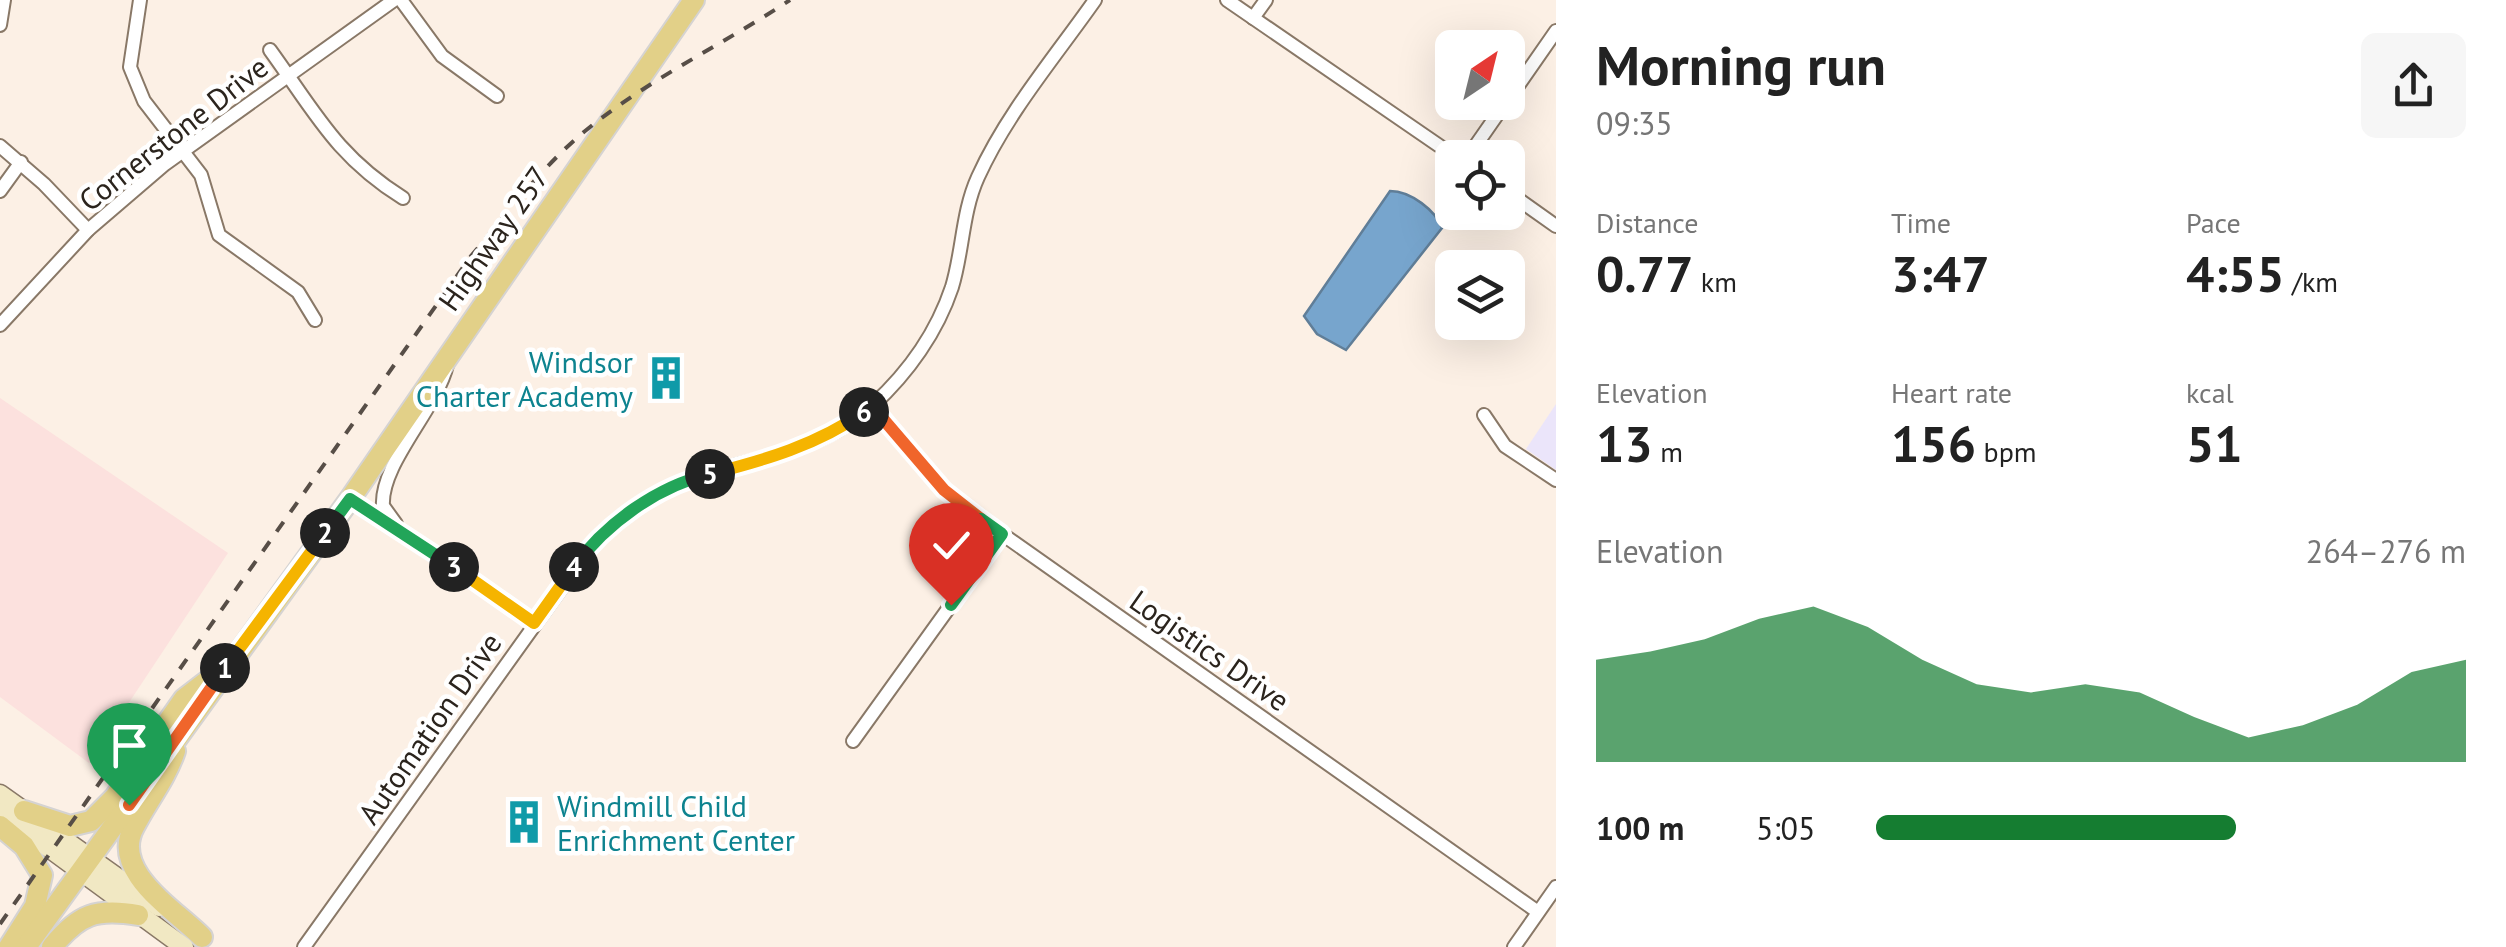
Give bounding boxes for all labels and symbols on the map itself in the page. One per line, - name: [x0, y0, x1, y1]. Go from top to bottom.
- north arrow: [1435, 30, 1525, 120]
- street label: Cornerstone Drive: [71, 47, 275, 219]
- street label: Highway 257: [429, 158, 557, 318]
- place label: Windsor Charter Academy: [416, 342, 633, 415]
- building icon: Windsor Charter Academy: [642, 354, 690, 402]
- pin: 6: [839, 387, 889, 437]
- pin: 5: [685, 449, 735, 499]
- pin: [909, 503, 994, 606]
- pin: 2: [300, 508, 350, 558]
- pin: 3: [429, 542, 479, 592]
- pin: 4: [549, 542, 599, 592]
- street label: Logistics Drive: [1123, 581, 1297, 719]
- street label: Automation Drive: [349, 625, 509, 831]
- pin: 1: [200, 643, 250, 693]
- pin: [87, 703, 172, 806]
- place label: Windmill Child Enrichment Center: [557, 786, 795, 859]
- building icon: Windmill Child Enrichment Center: [500, 798, 548, 846]

